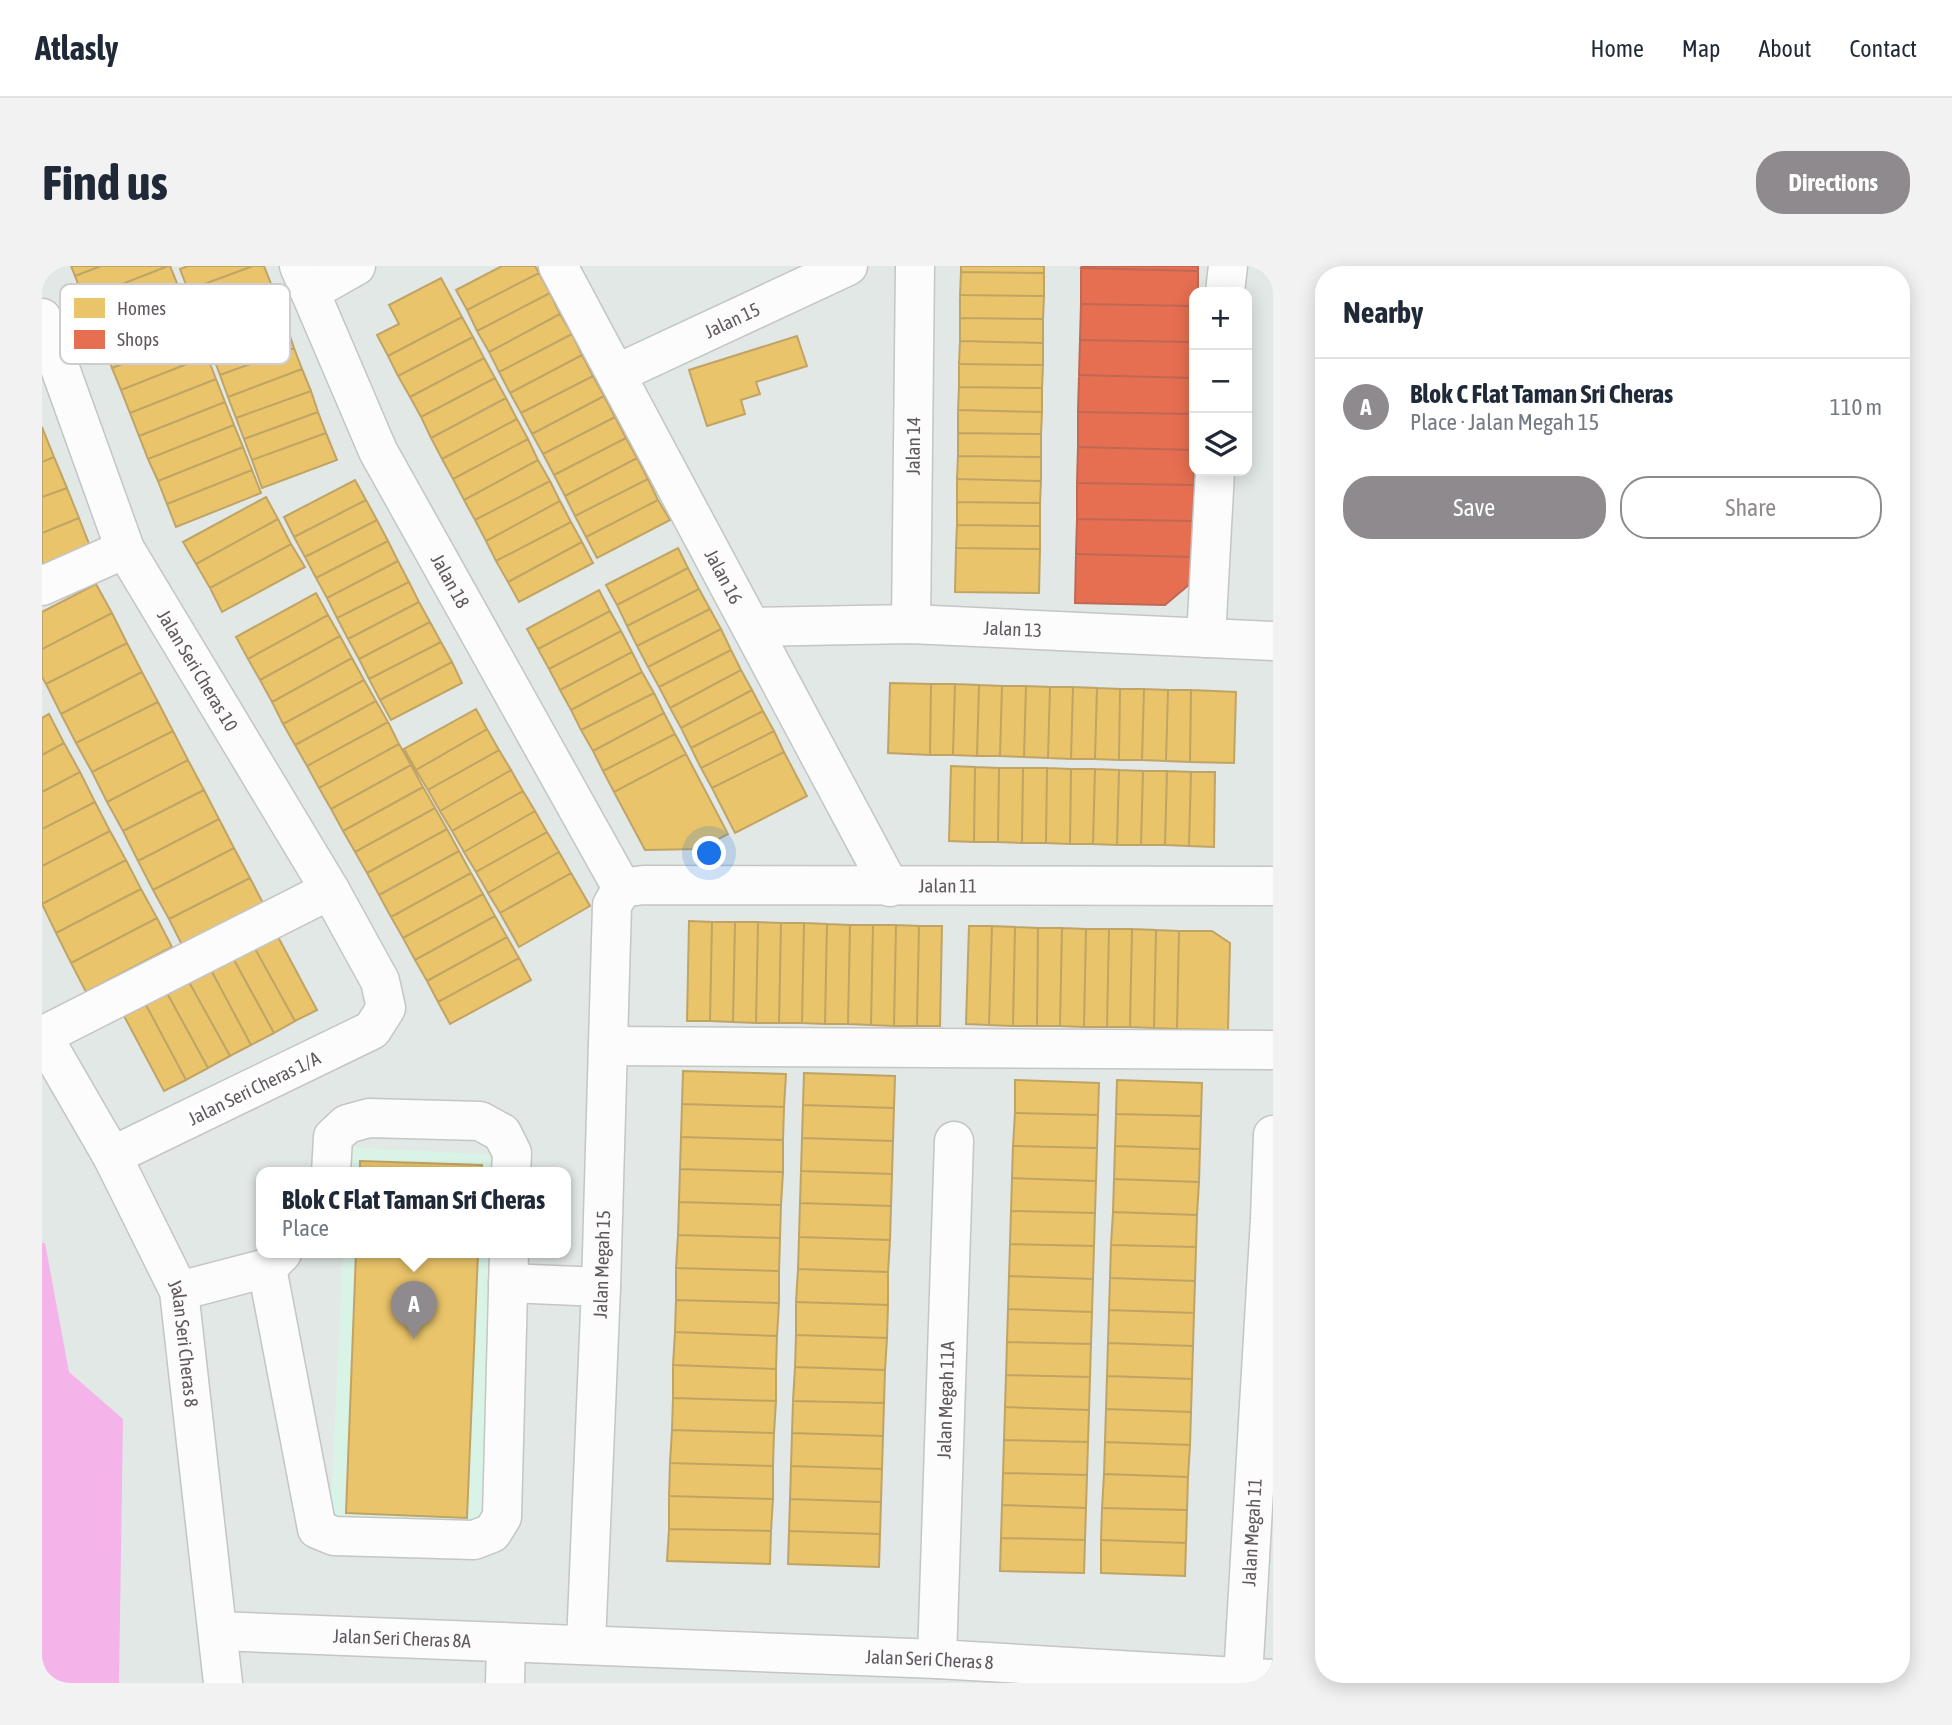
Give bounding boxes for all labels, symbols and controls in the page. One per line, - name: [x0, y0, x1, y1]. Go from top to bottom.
- text: Atlasly: [35, 29, 118, 67]
- text: Home: [1590, 35, 1644, 62]
- text: Map: [1682, 35, 1720, 62]
- text: About: [1758, 35, 1811, 62]
- text: Contact: [1849, 35, 1917, 62]
- button: Directions: [1756, 151, 1910, 214]
- text: Find us: [42, 154, 168, 210]
- legend: [60, 284, 290, 364]
- map controls: [1189, 287, 1252, 476]
- button: +: [1189, 287, 1252, 350]
- text: Nearby: [1343, 295, 1423, 329]
- text: Homes: [117, 297, 166, 319]
- street label: Jalan 15: [701, 298, 763, 342]
- text: Shops: [117, 328, 159, 350]
- button: −: [1189, 350, 1252, 413]
- text: Blok C Flat Taman Sri Cheras: [1410, 379, 1673, 409]
- text: A: [1360, 394, 1372, 420]
- text: 110 m: [1830, 394, 1882, 420]
- text: Place · Jalan Megah 15: [1410, 409, 1599, 435]
- button: layers: [1189, 413, 1252, 476]
- street label: Jalan 14: [902, 417, 924, 475]
- button: Save: [1343, 476, 1606, 539]
- button: Share: [1620, 476, 1882, 539]
- street label: Jalan 16: [700, 545, 747, 607]
- street label: Jalan 18: [427, 550, 474, 612]
- street label: Jalan Seri Cheras 10: [153, 606, 243, 735]
- street label: Jalan 13: [983, 616, 1043, 641]
- your location: [692, 836, 726, 870]
- street label: Jalan 11: [919, 874, 977, 897]
- street label: Jalan Seri Cheras 1/A: [184, 1046, 324, 1129]
- popup: [256, 1167, 571, 1258]
- text: Blok C Flat Taman Sri Cheras: [282, 1185, 545, 1215]
- street label: Jalan Megah 15: [589, 1210, 614, 1319]
- text: Place: [282, 1215, 329, 1241]
- street label: Jalan Seri Cheras 8: [164, 1276, 203, 1408]
- pin: A: [391, 1281, 437, 1339]
- street label: Jalan Megah 11A: [933, 1340, 958, 1459]
- street label: Jalan Megah 11: [1237, 1478, 1266, 1587]
- street label: Jalan Seri Cheras 8A: [333, 1624, 472, 1652]
- street label: Jalan Seri Cheras 8: [865, 1645, 994, 1673]

